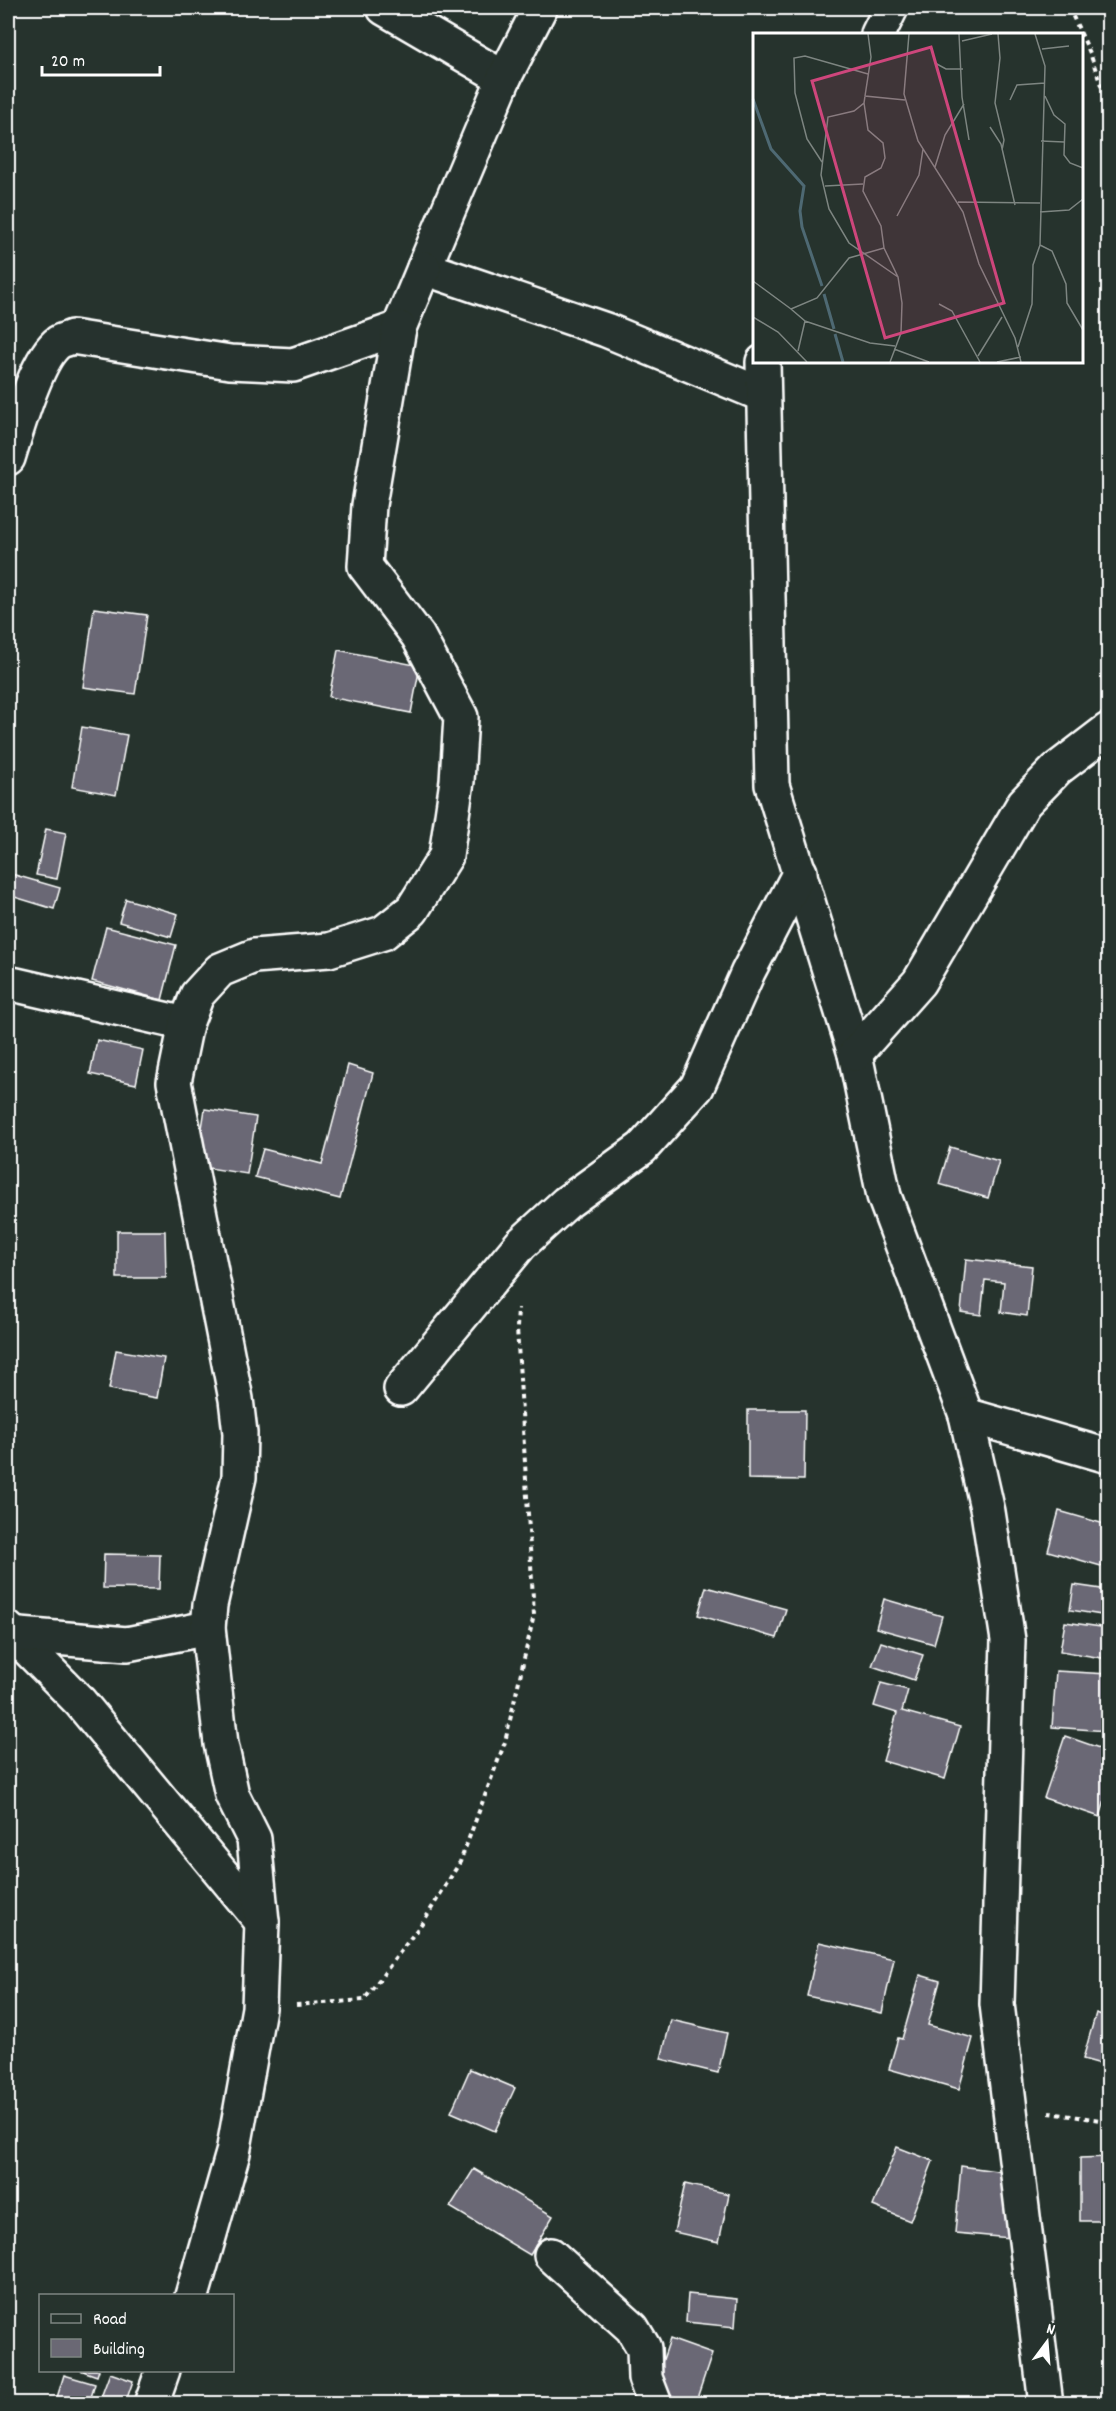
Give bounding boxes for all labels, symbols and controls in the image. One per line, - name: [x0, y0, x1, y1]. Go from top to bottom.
- inset map: [753, 33, 1083, 363]
- scale bar: [42, 39, 160, 77]
- text: 20 m: [51, 50, 85, 75]
- legend: [39, 2294, 234, 2372]
- text: Road: [93, 2308, 127, 2333]
- north arrow: [1017, 2312, 1077, 2372]
- text: N: [1043, 2318, 1058, 2342]
- text: Building: [93, 2338, 145, 2363]

